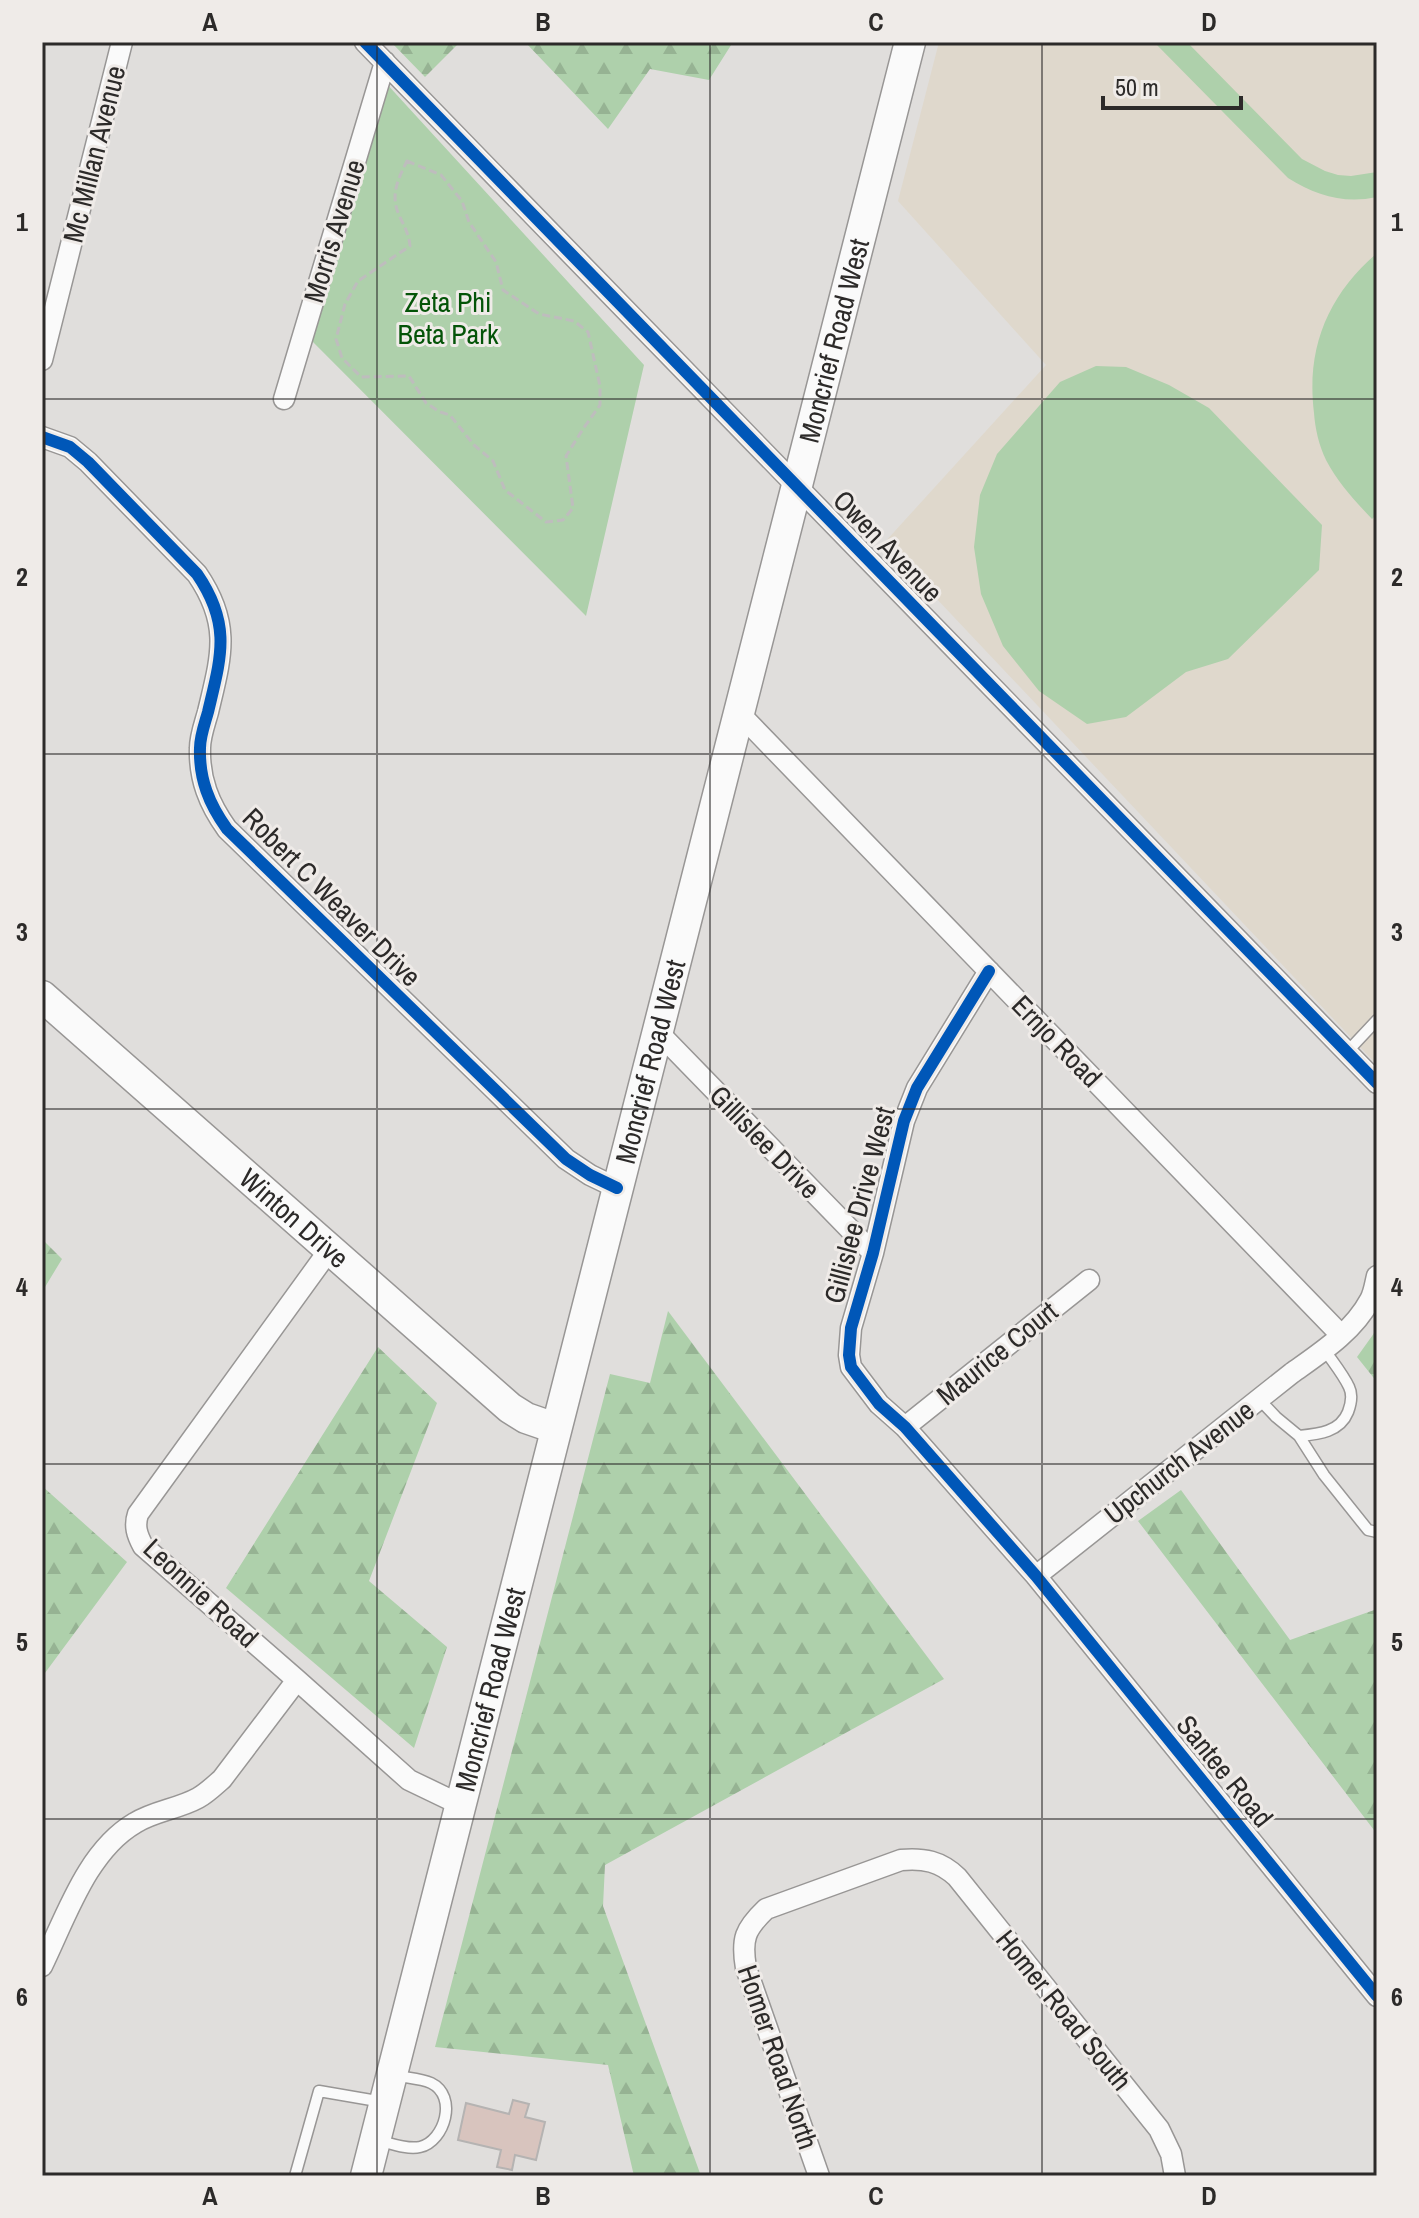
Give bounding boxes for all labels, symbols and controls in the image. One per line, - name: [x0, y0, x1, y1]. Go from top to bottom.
- text: A: [202, 4, 218, 39]
- text: B: [535, 4, 551, 39]
- text: C: [868, 4, 884, 39]
- text: D: [1201, 4, 1217, 39]
- scale bar: [1103, 60, 1241, 110]
- street label: Mc Millan Avenue: [54, 62, 134, 246]
- text: 50 m: [1115, 71, 1159, 103]
- street label: Morris Avenue: [294, 155, 374, 307]
- text: 1: [16, 204, 28, 239]
- text: 1: [1391, 204, 1403, 239]
- street label: Moncrief Road West: [790, 235, 878, 447]
- park label: Zeta Phi Beta Park: [398, 283, 499, 353]
- street label: Owen Avenue: [825, 482, 951, 610]
- text: 2: [16, 559, 28, 594]
- text: 2: [1391, 559, 1403, 594]
- street label: Robert C Weaver Drive: [234, 799, 430, 995]
- text: 3: [16, 914, 28, 949]
- text: 3: [1391, 914, 1403, 949]
- street label: Moncrief Road West: [606, 956, 694, 1168]
- street label: Ernjo Road: [1003, 986, 1111, 1096]
- street label: Gillislee Drive: [701, 1077, 829, 1207]
- street label: Gillislee Drive West: [814, 1102, 904, 1308]
- street label: Winton Drive: [231, 1159, 357, 1277]
- text: 4: [16, 1269, 28, 1304]
- text: 4: [1391, 1269, 1403, 1304]
- street label: Maurice Court: [929, 1292, 1065, 1414]
- street label: Upchurch Avenue: [1096, 1391, 1262, 1533]
- street label: Leonnie Road: [135, 1530, 267, 1656]
- street label: Moncrief Road West: [446, 1584, 534, 1796]
- text: 5: [16, 1624, 28, 1659]
- text: 5: [1391, 1624, 1403, 1659]
- street label: Santee Road: [1168, 1707, 1282, 1835]
- street label: Homer Road South: [987, 1922, 1141, 2098]
- street label: Homer Road North: [729, 1960, 827, 2154]
- text: 6: [16, 1979, 28, 2014]
- text: 6: [1391, 1979, 1403, 2014]
- text: A: [202, 2178, 218, 2213]
- text: B: [535, 2178, 551, 2213]
- text: C: [868, 2178, 884, 2213]
- text: D: [1201, 2178, 1217, 2213]

